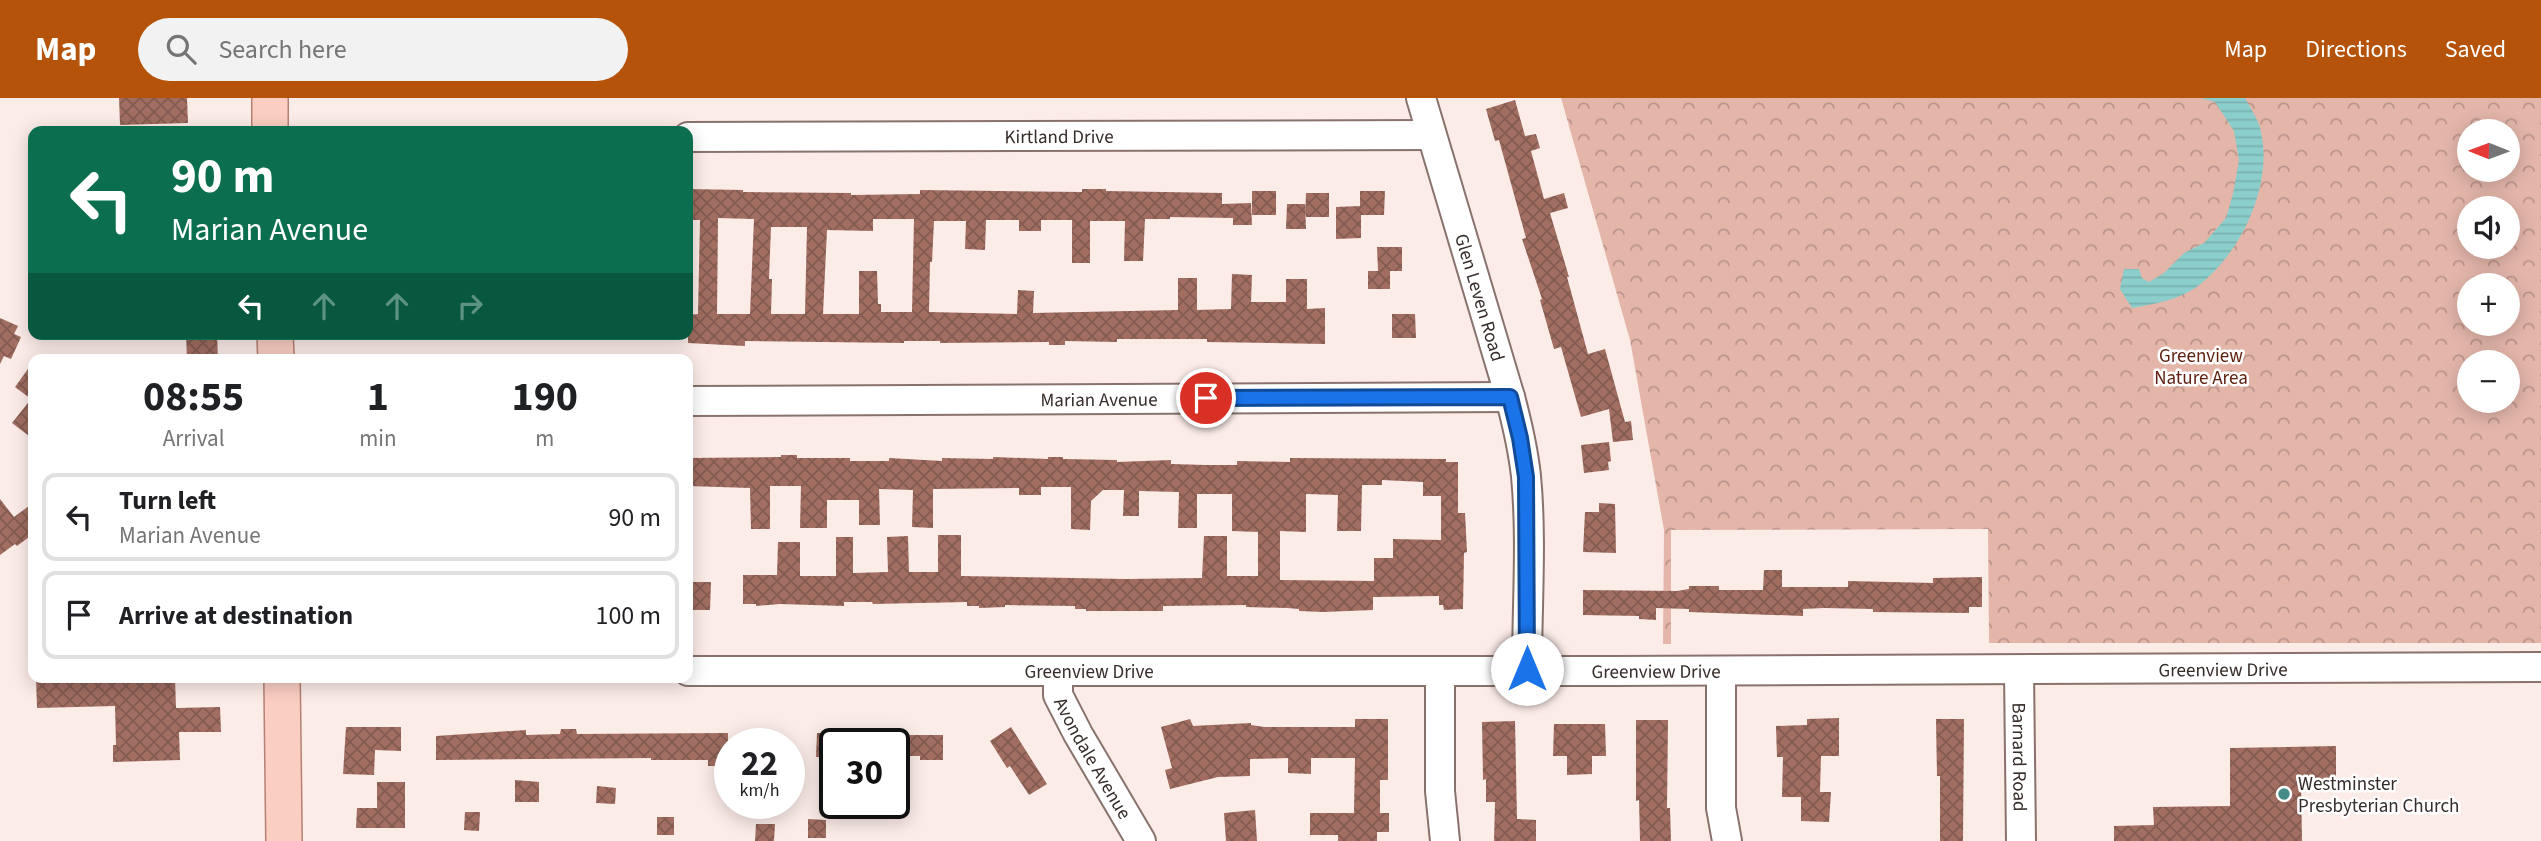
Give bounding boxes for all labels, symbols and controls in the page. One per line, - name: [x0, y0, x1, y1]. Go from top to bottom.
- search box: [138, 18, 628, 81]
- text: Map: [35, 26, 96, 73]
- icon: search: [162, 30, 200, 68]
- text: Search here: [218, 31, 347, 68]
- text: Map: [2224, 32, 2267, 67]
- text: Directions: [2305, 32, 2407, 67]
- text: Saved: [2445, 32, 2506, 67]
- north arrow: [2457, 119, 2520, 182]
- map controls: [2457, 119, 2520, 413]
- street label: Kirtland Drive: [1004, 124, 1114, 151]
- text: 90 m: [171, 142, 275, 212]
- icon: left: [56, 154, 147, 245]
- button: sound: [2457, 196, 2520, 259]
- text: Marian Avenue: [171, 207, 368, 253]
- street label: Glen Leven Road: [1447, 231, 1511, 365]
- button: +: [2457, 273, 2520, 336]
- icon: left: [232, 287, 270, 325]
- icon: ahead: [305, 287, 343, 325]
- icon: ahead: [378, 287, 416, 325]
- icon: right: [451, 287, 489, 325]
- park label: Greenview Nature Area: [2154, 343, 2248, 392]
- button: −: [2457, 350, 2520, 413]
- text: 08:55: [143, 367, 244, 427]
- text: 1: [367, 367, 389, 427]
- text: 190: [511, 367, 578, 427]
- pin: [1176, 368, 1236, 428]
- icon: arrive: [1187, 379, 1225, 417]
- street label: Marian Avenue: [1040, 387, 1158, 414]
- text: Arrival: [163, 422, 225, 455]
- text: min: [359, 422, 397, 455]
- text: m: [535, 422, 554, 455]
- text: Turn left: [119, 482, 216, 519]
- icon: left: [60, 498, 98, 536]
- text: 90 m: [608, 499, 661, 536]
- text: Marian Avenue: [119, 519, 261, 552]
- icon: arrive: [60, 596, 98, 634]
- text: Arrive at destination: [119, 597, 353, 634]
- text: 100 m: [595, 597, 661, 634]
- position arrow: [1490, 632, 1564, 706]
- street label: Greenview Drive: [2158, 657, 2288, 684]
- street label: Greenview Drive: [1024, 659, 1154, 686]
- street label: Greenview Drive: [1591, 659, 1721, 686]
- street label: Avondale Avenue: [1046, 693, 1137, 825]
- street label: Barnard Road: [2004, 702, 2033, 812]
- speed limit sign: 30: [819, 728, 910, 819]
- text: 22: [741, 739, 778, 789]
- place label: Westminster Presbyterian Church: [2298, 771, 2459, 820]
- text: km/h: [740, 778, 779, 803]
- marker: Westminster Presbyterian Church: [2276, 786, 2292, 802]

